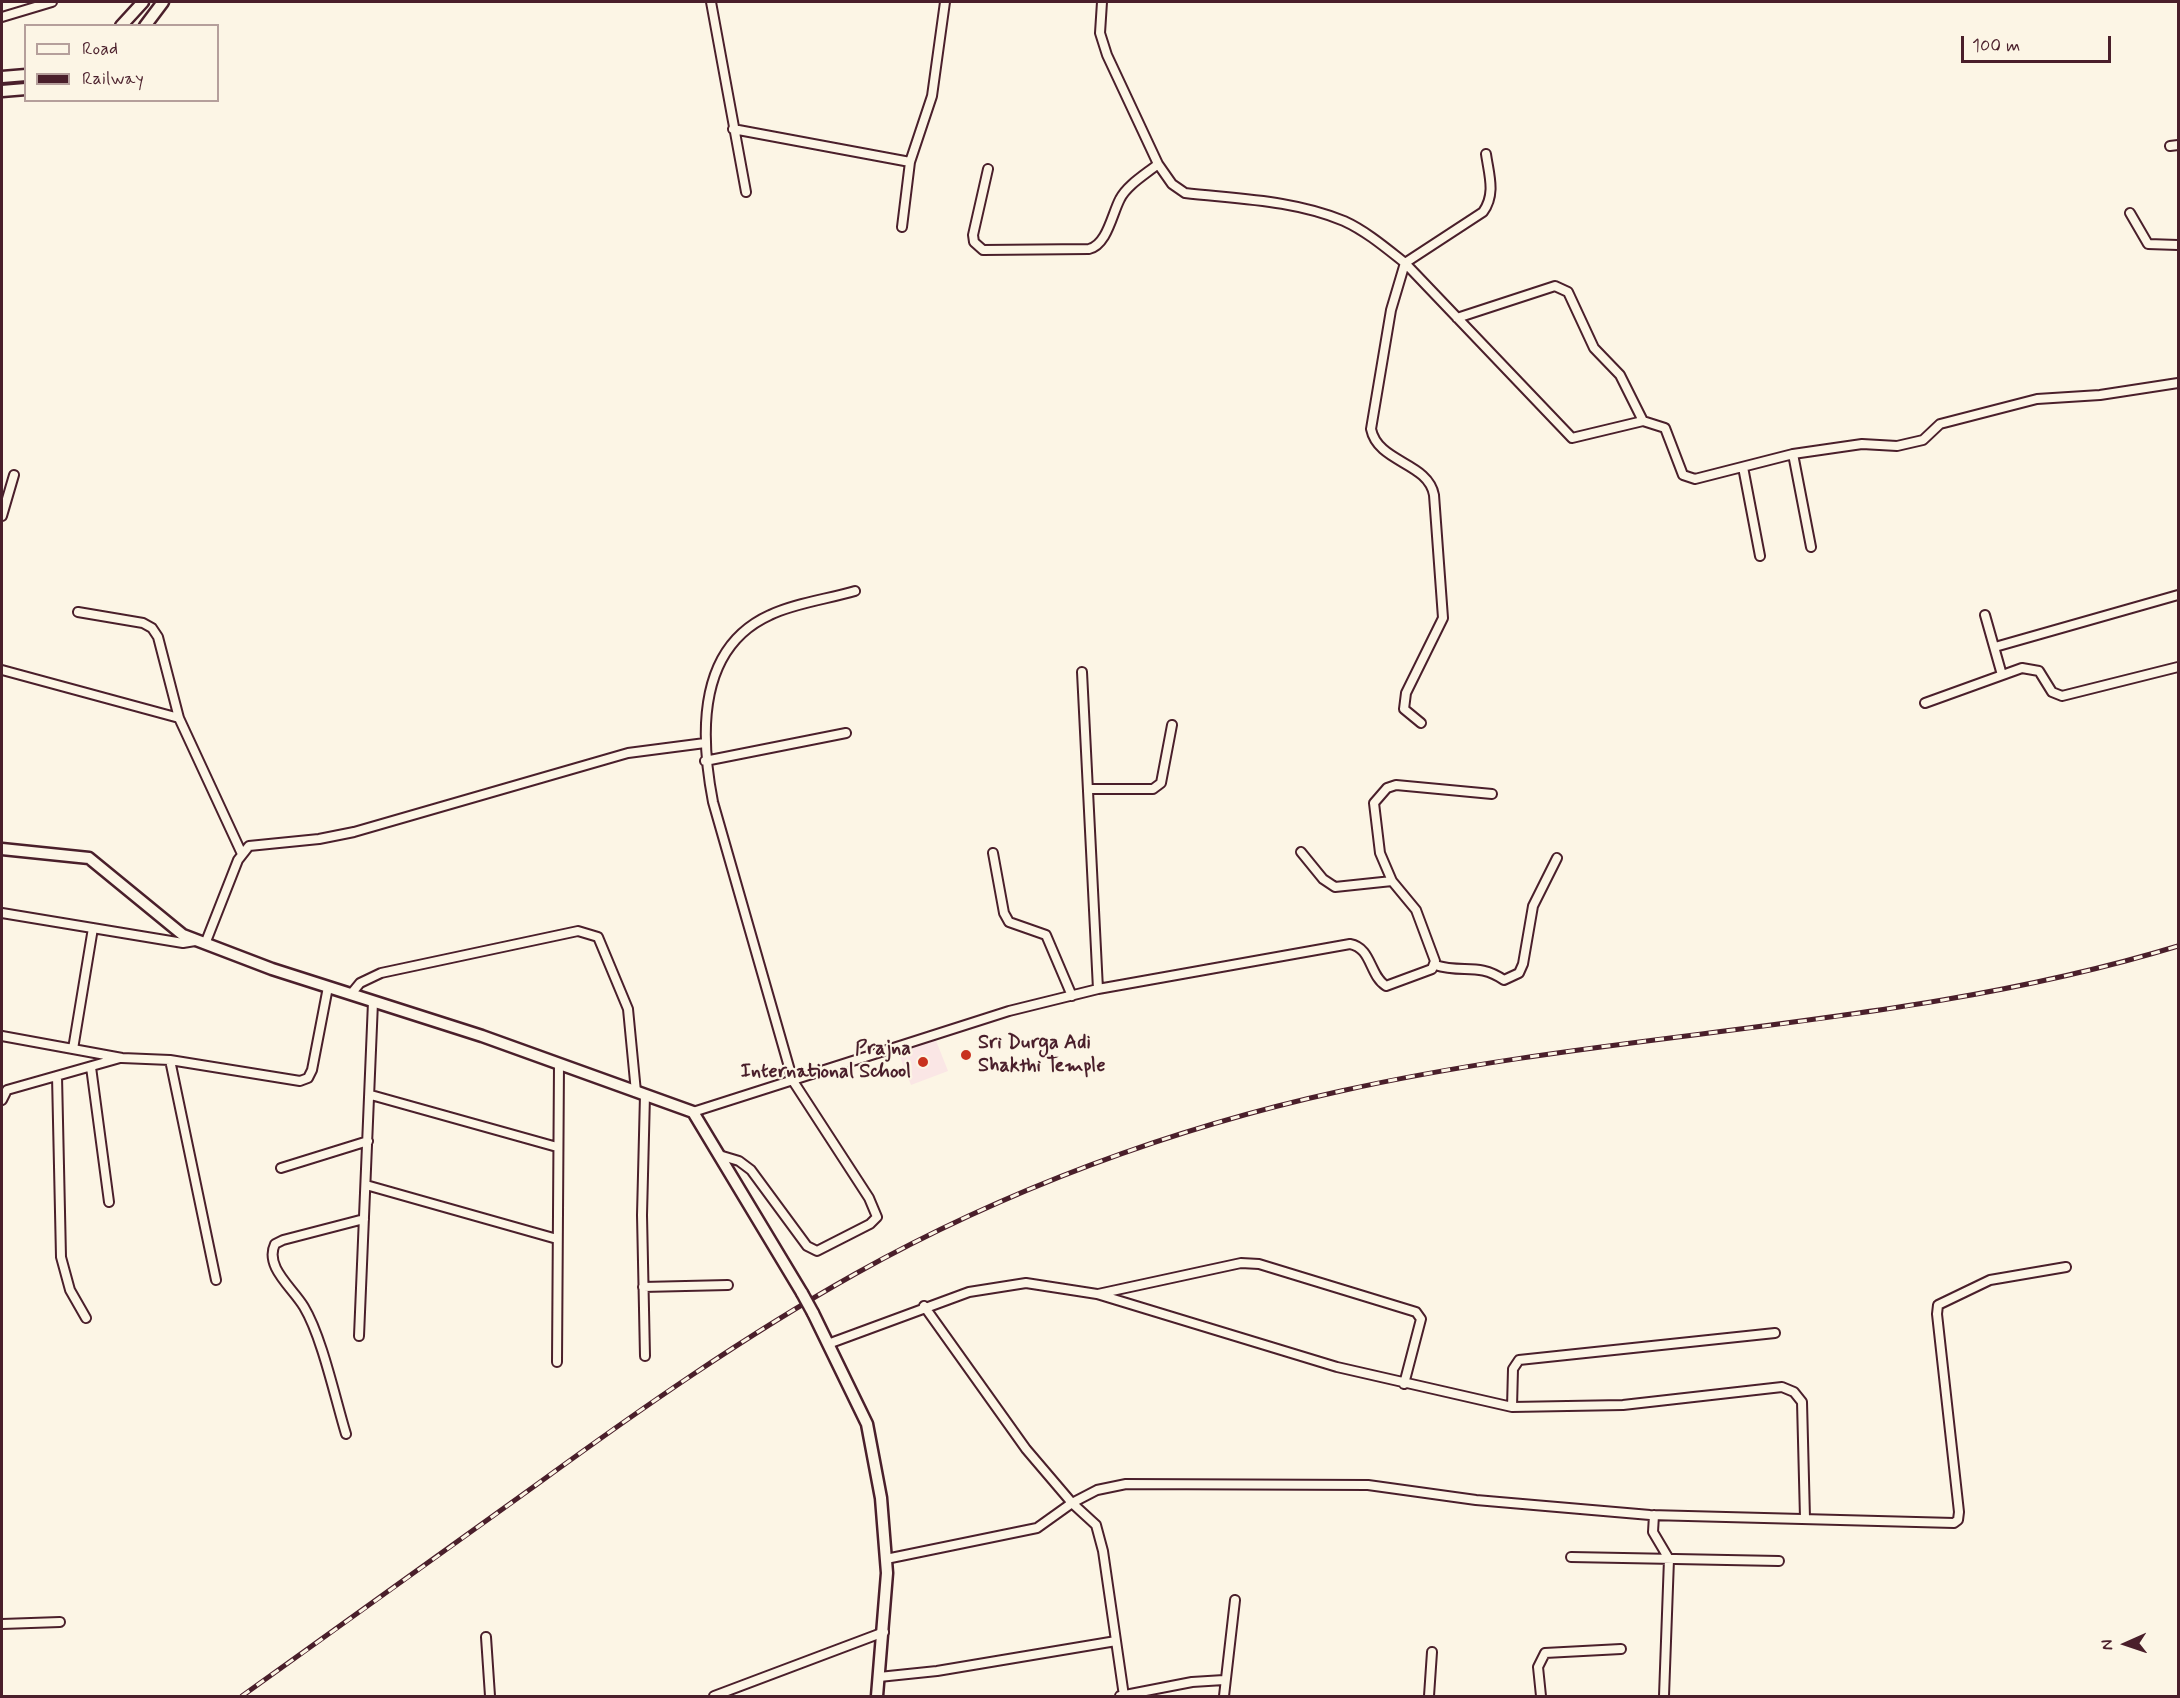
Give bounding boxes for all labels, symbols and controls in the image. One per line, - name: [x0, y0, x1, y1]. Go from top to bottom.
- legend: [24, 24, 219, 102]
- scale bar: [1964, 24, 2114, 62]
- text: 100 m: [1972, 34, 2020, 58]
- text: Road: [82, 37, 118, 61]
- text: Railway: [82, 67, 144, 91]
- place label: Sri Durga Adi Shakthi Temple: [978, 1032, 1106, 1079]
- place label: Prajna International School: [740, 1038, 911, 1085]
- marker: Sri Durga Adi Shakthi Temple: [959, 1048, 973, 1062]
- marker: Prajna International School: [916, 1055, 930, 1069]
- north arrow: [2096, 1614, 2156, 1674]
- text: N: [2097, 1639, 2118, 1651]

